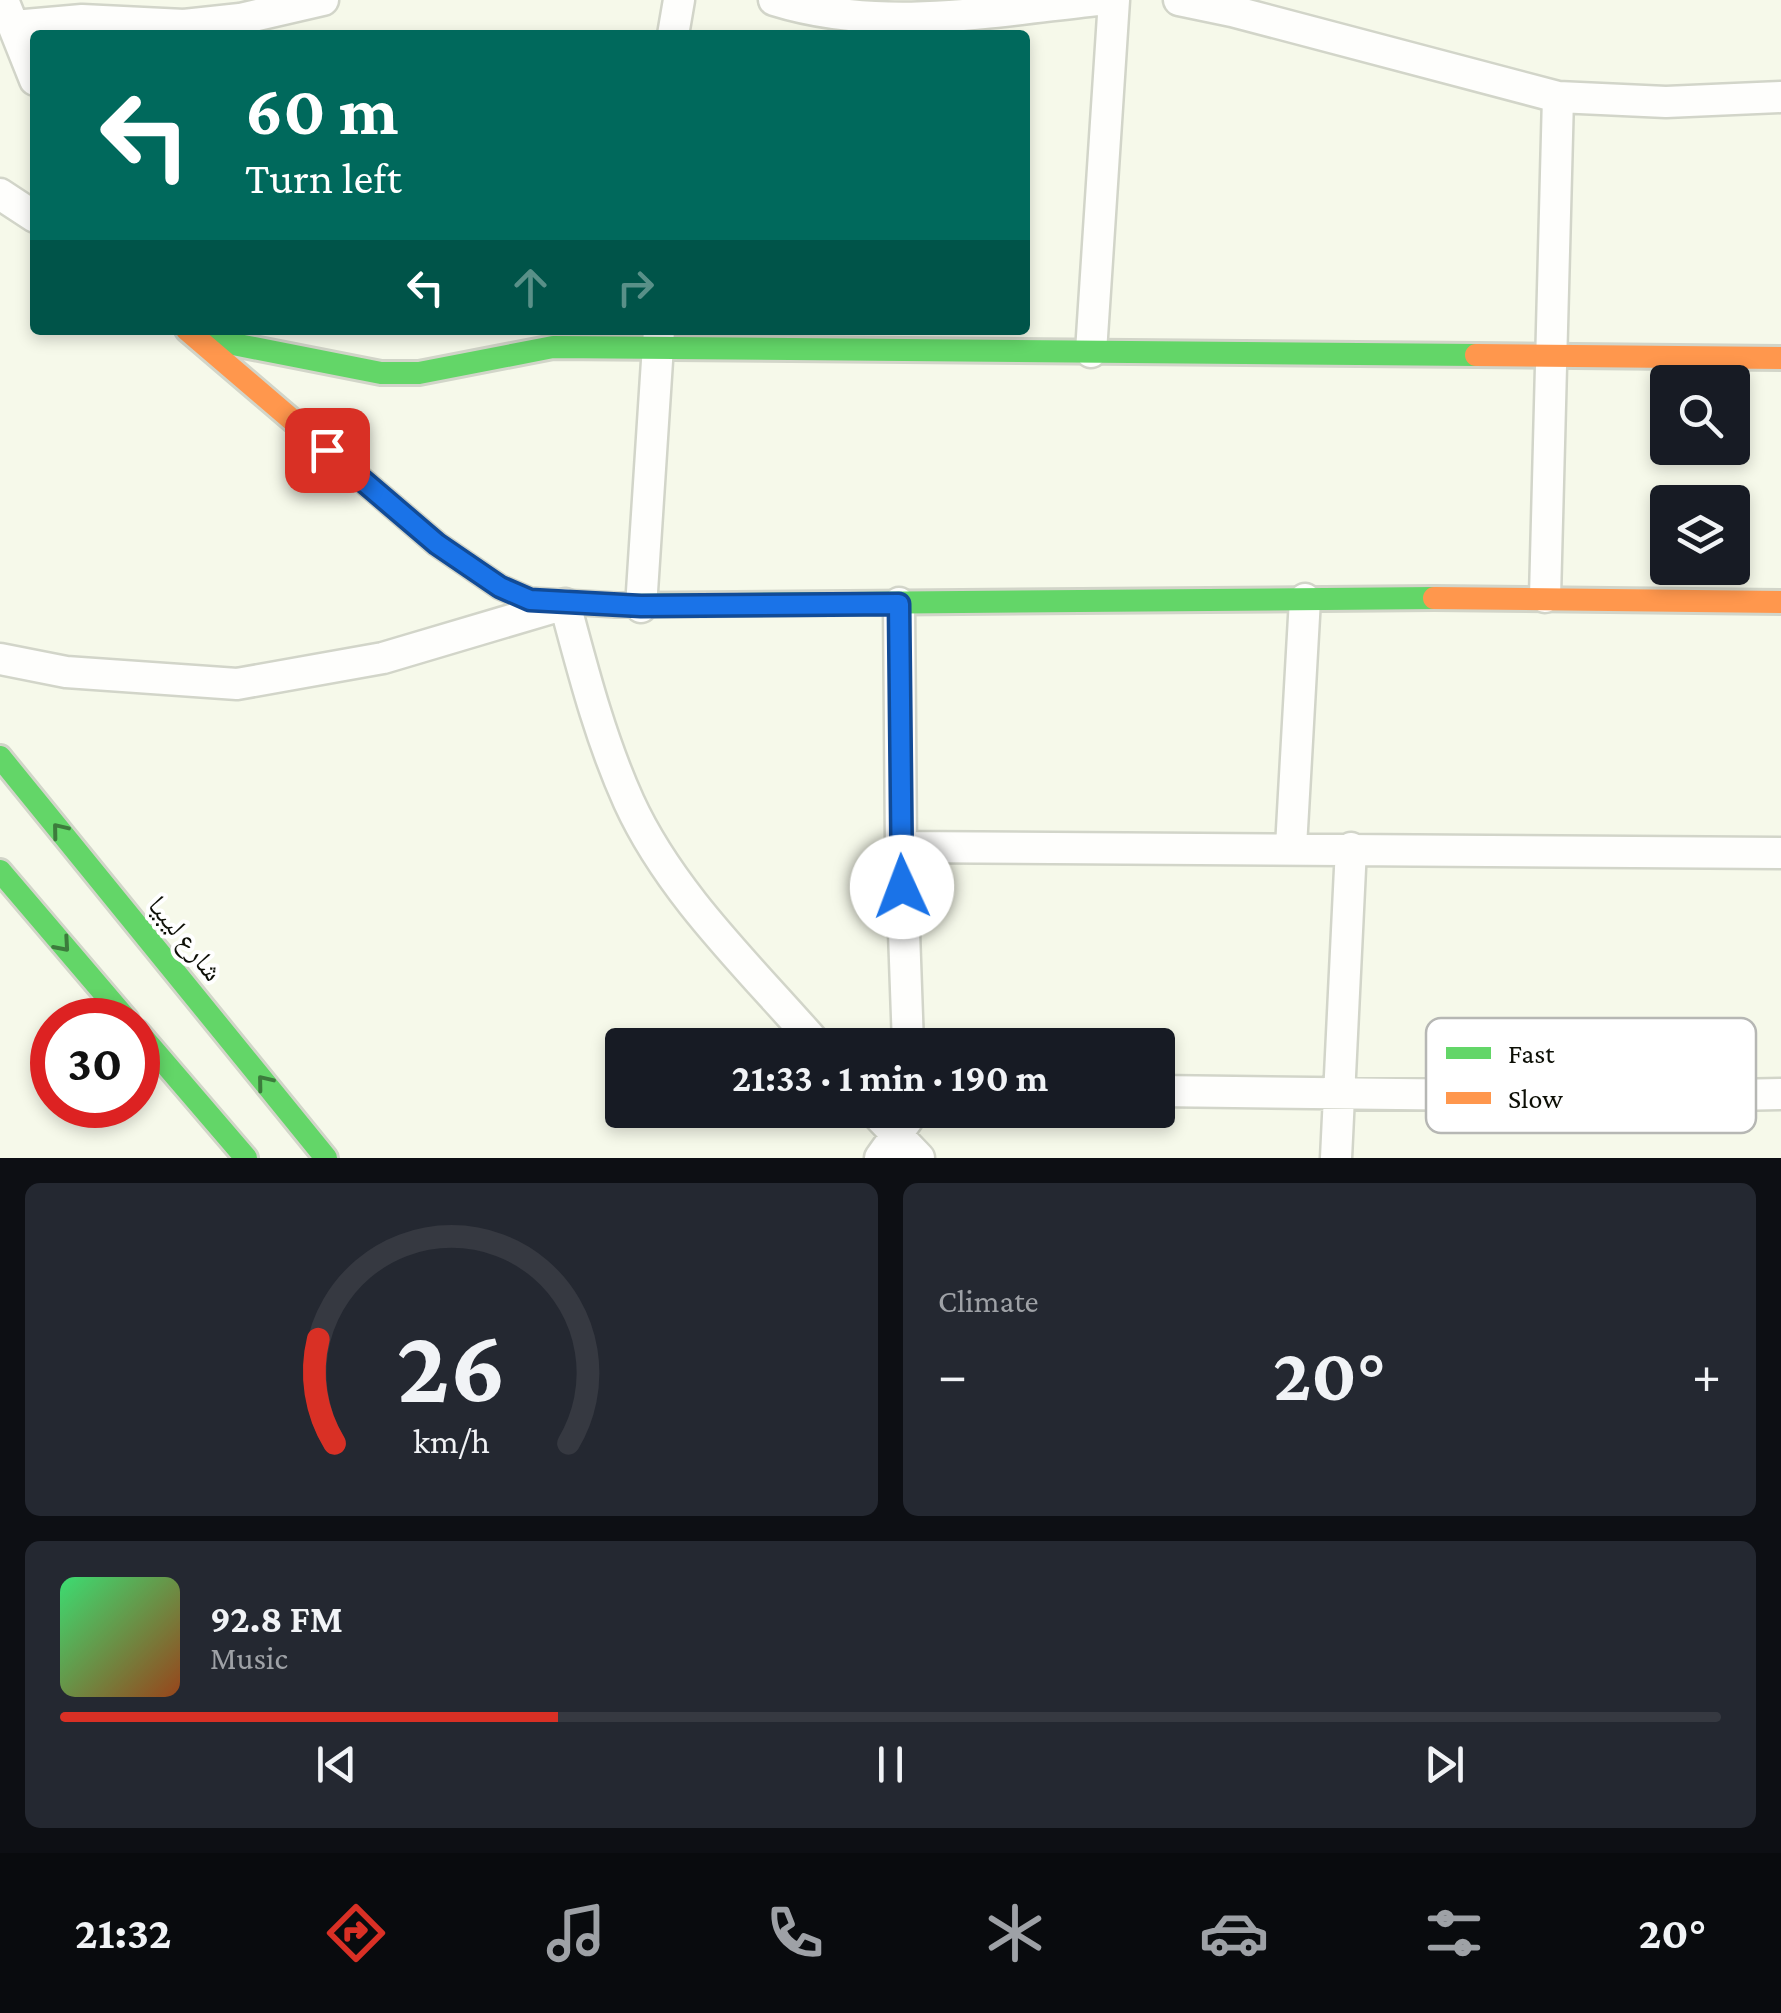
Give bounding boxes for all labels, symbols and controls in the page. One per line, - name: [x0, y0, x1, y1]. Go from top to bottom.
- icon: left: [80, 70, 210, 200]
- text: 60 m: [245, 71, 398, 149]
- text: Turn left: [245, 153, 402, 203]
- icon: left: [398, 260, 453, 315]
- icon: ahead: [503, 260, 558, 315]
- icon: right: [608, 260, 663, 315]
- map controls: [1650, 365, 1750, 585]
- button: search: [1650, 365, 1750, 465]
- pin: [285, 408, 370, 493]
- icon: arrive: [300, 423, 355, 478]
- button: layers: [1650, 485, 1750, 585]
- one-way arrow: [53, 823, 71, 841]
- position arrow: [850, 835, 954, 939]
- street label: شارع ليبيا: [141, 890, 229, 988]
- one-way arrow: [52, 934, 70, 952]
- speed limit sign: 30: [30, 998, 160, 1128]
- legend: [1426, 1018, 1756, 1133]
- text: Fast: [1508, 1038, 1555, 1069]
- text: 21:33 · 1 min · 190 m: [732, 1057, 1048, 1099]
- one-way arrow: [258, 1076, 276, 1094]
- text: Slow: [1508, 1083, 1563, 1114]
- text: Climate: [938, 1283, 1039, 1319]
- text: 26: [397, 1308, 506, 1423]
- text: 20°: [1273, 1333, 1386, 1416]
- text: −: [938, 1344, 967, 1405]
- text: +: [1692, 1344, 1721, 1405]
- text: km/h: [413, 1421, 490, 1461]
- text: 92.8 FM: [210, 1598, 343, 1640]
- text: Music: [210, 1640, 288, 1676]
- icon: previous: [309, 1737, 364, 1792]
- icon: pause: [863, 1737, 918, 1792]
- icon: next: [1417, 1737, 1472, 1792]
- icon: directions: [321, 1898, 391, 1968]
- icon: music: [541, 1898, 611, 1968]
- icon: phone: [760, 1898, 830, 1968]
- icon: climate: [980, 1898, 1050, 1968]
- icon: car: [1199, 1898, 1269, 1968]
- icon: filters: [1419, 1898, 1489, 1968]
- text: 21:32: [75, 1908, 172, 1958]
- text: 20°: [1638, 1908, 1706, 1958]

